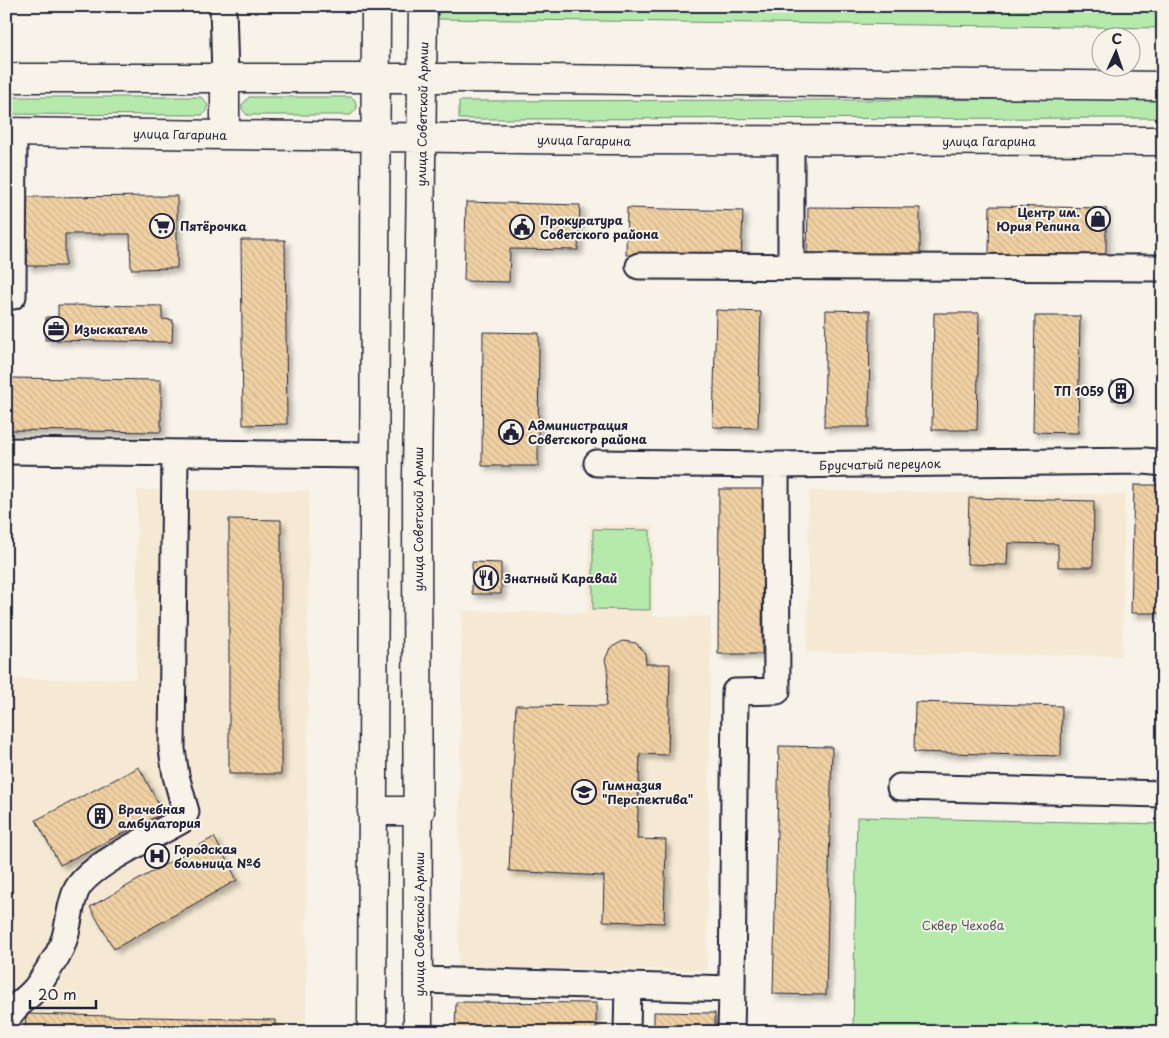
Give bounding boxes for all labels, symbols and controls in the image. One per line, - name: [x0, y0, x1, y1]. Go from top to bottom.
- north arrow: [1092, 28, 1142, 78]
- text: С: [1111, 28, 1123, 49]
- street label: улица Советской Армии: [412, 41, 432, 187]
- street label: улица Гагарина: [133, 124, 227, 144]
- street label: улица Гагарина: [537, 130, 631, 150]
- street label: улица Гагарина: [942, 132, 1036, 150]
- place label: Центр им. Юрия Репина: [997, 203, 1081, 235]
- shop icon: Центр им. Юрия Репина: [1085, 206, 1111, 232]
- place label: Прокуратура Советского района: [540, 211, 659, 243]
- supermarket icon: Пятёрочка: [149, 213, 175, 239]
- public building icon: Прокуратура Советского района: [509, 214, 535, 240]
- place label: Пятёрочка: [180, 217, 247, 235]
- office icon: Изыскатель: [43, 316, 69, 342]
- place label: Изыскатель: [74, 320, 148, 338]
- building icon: ТП 1059: [1108, 378, 1134, 404]
- place label: ТП 1059: [1054, 382, 1105, 400]
- place label: Администрация Советского района: [528, 416, 647, 448]
- public building icon: Администрация Советского района: [498, 419, 524, 445]
- street label: улица Советской Армии: [409, 447, 427, 591]
- street label: Брусчатый переулок: [819, 454, 942, 474]
- restaurant icon: Знатный Каравай: [473, 565, 499, 591]
- place label: Знатный Каравай: [503, 569, 617, 587]
- place label: Гимназия "Перспектива": [602, 776, 693, 808]
- school or university icon: Гимназия "Перспектива": [571, 779, 597, 805]
- place label: Врачебная амбулатория: [118, 800, 201, 832]
- building icon: Врачебная амбулатория: [87, 803, 113, 829]
- place label: Городская больница №6: [174, 840, 261, 872]
- hospital icon: Городская больница №6: [144, 843, 170, 869]
- street label: улица Советской Армии: [410, 852, 428, 996]
- park label: Сквер Чехова: [922, 916, 1005, 934]
- scale bar: [30, 978, 96, 1010]
- text: 20 m: [38, 982, 77, 1005]

